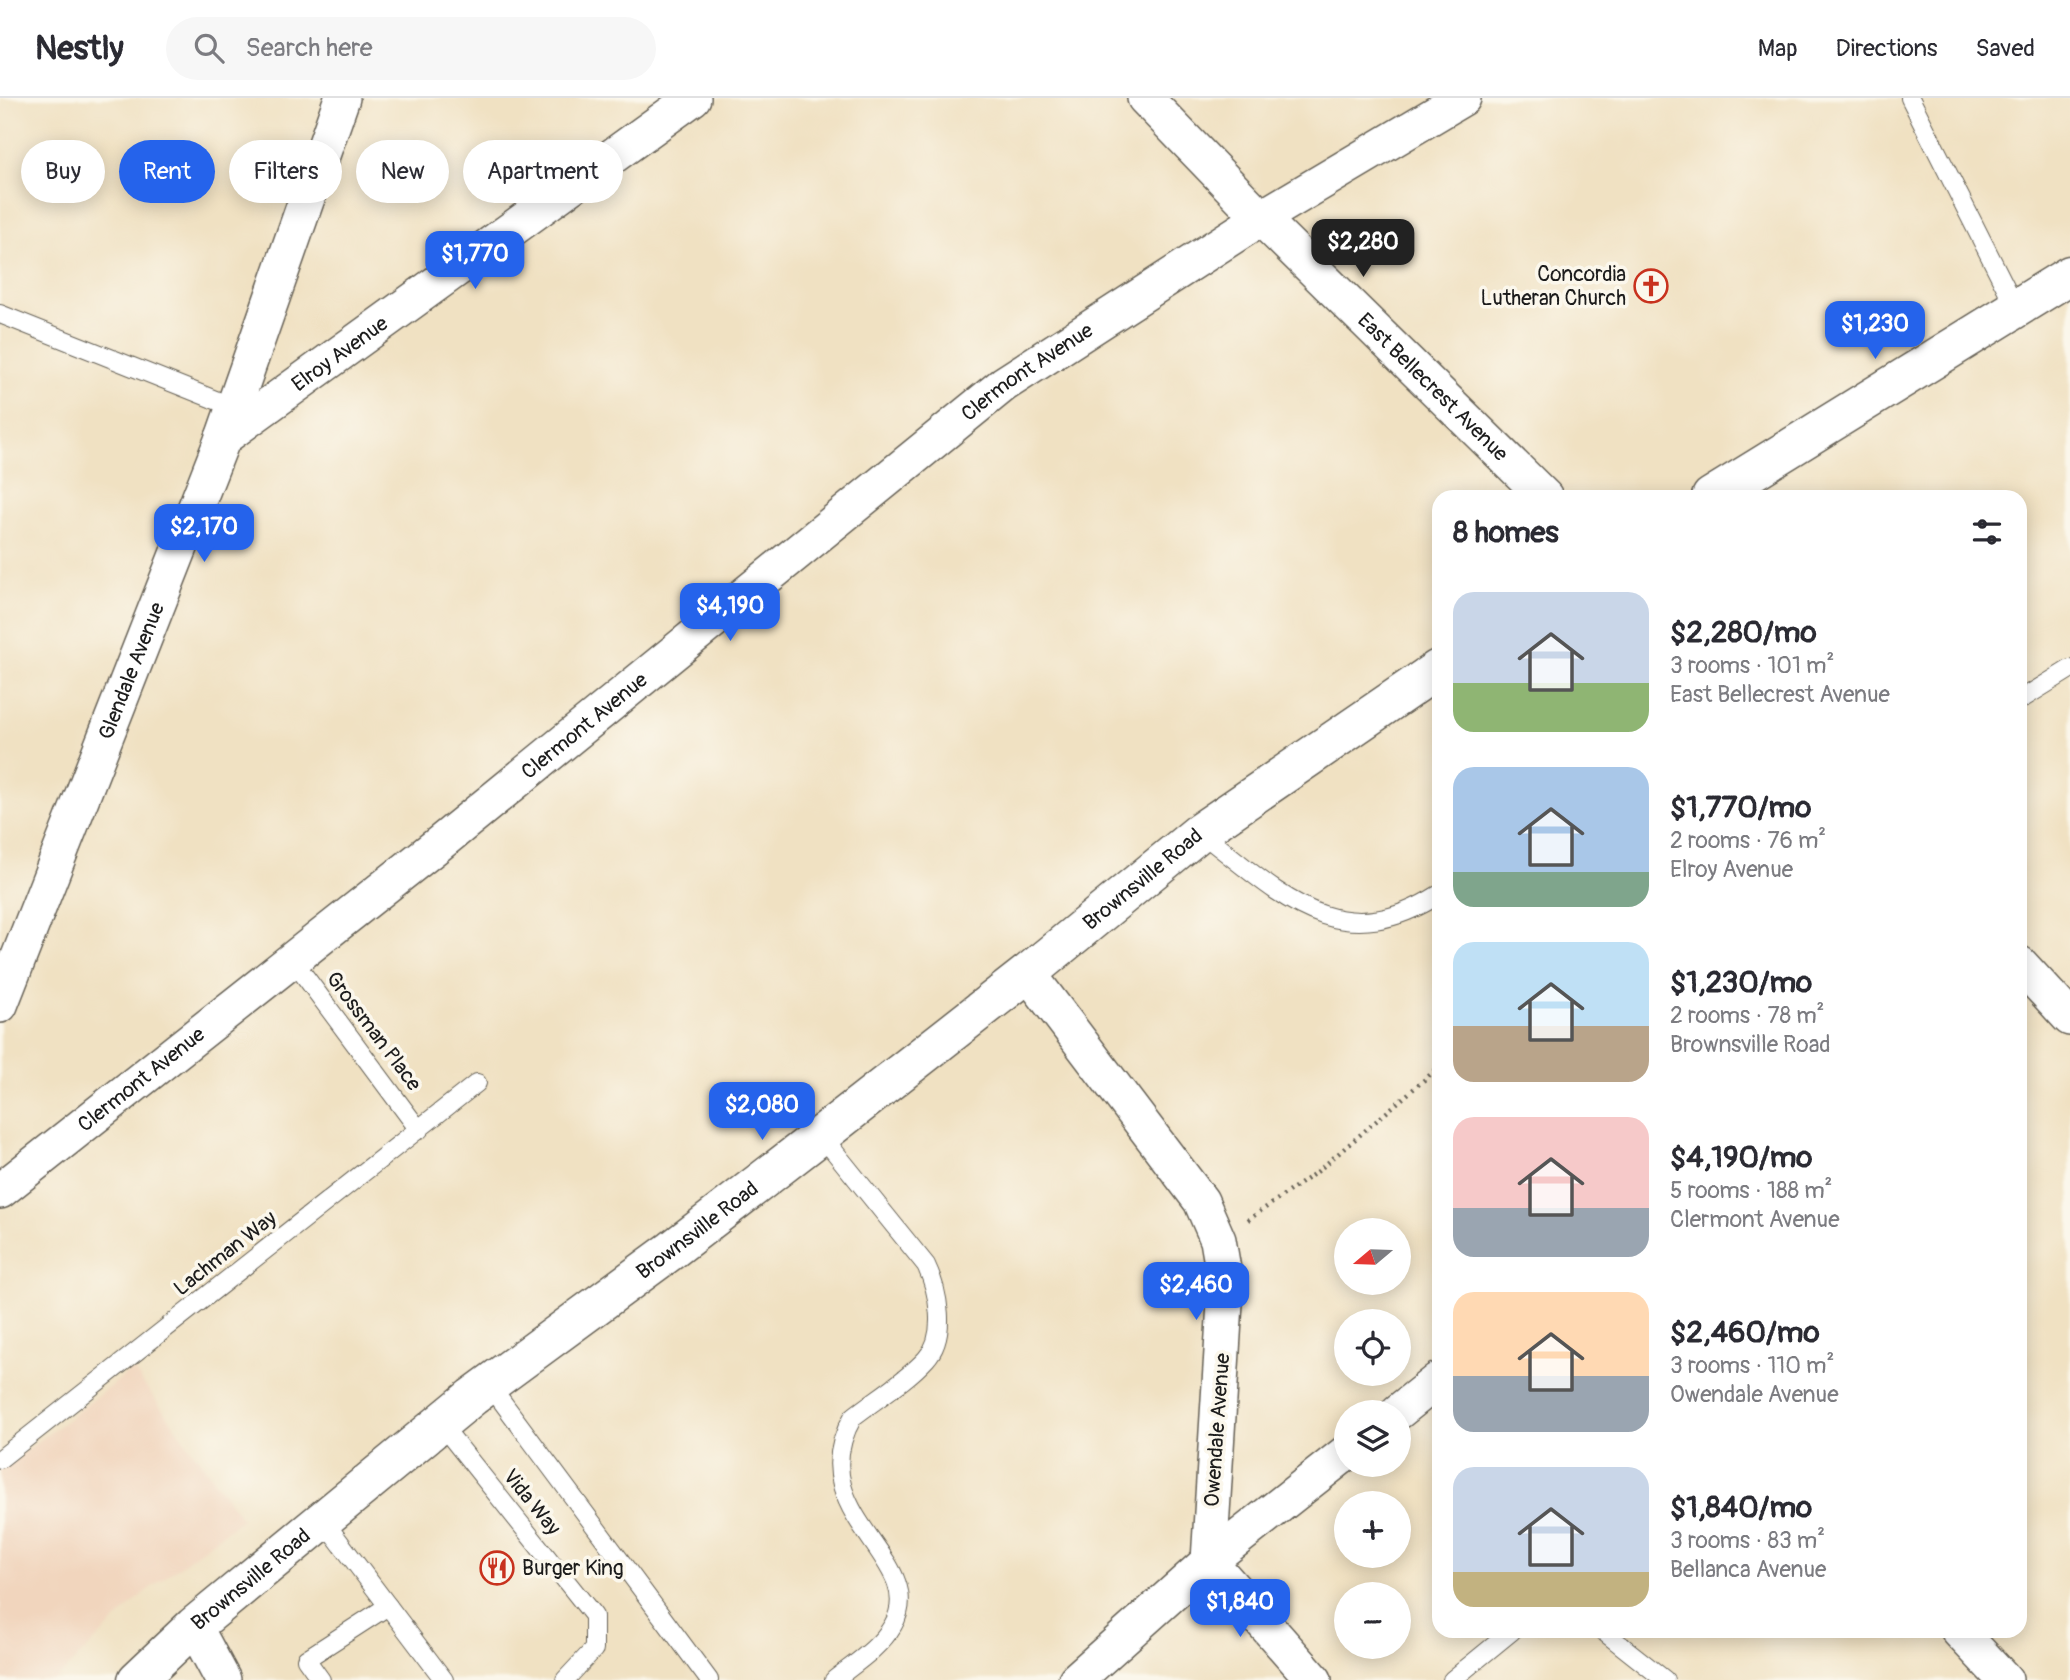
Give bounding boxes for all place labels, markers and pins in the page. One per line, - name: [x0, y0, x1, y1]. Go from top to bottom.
- pin: $2,280: [1306, 220, 1420, 279]
- pin: $1,770: [418, 232, 532, 291]
- place label: Concordia Lutheran Church: [1480, 261, 1626, 312]
- church icon: Concordia Lutheran Church: [1632, 267, 1670, 305]
- pin: $1,230: [1818, 302, 1932, 361]
- pin: $2,170: [147, 504, 261, 564]
- pin: $4,190: [673, 584, 787, 643]
- pin: $2,080: [705, 1082, 819, 1142]
- pin: $2,460: [1139, 1262, 1253, 1322]
- restaurant icon: Burger King: [478, 1549, 516, 1587]
- place label: Burger King: [522, 1555, 624, 1582]
- pin: $1,840: [1183, 1580, 1297, 1639]

